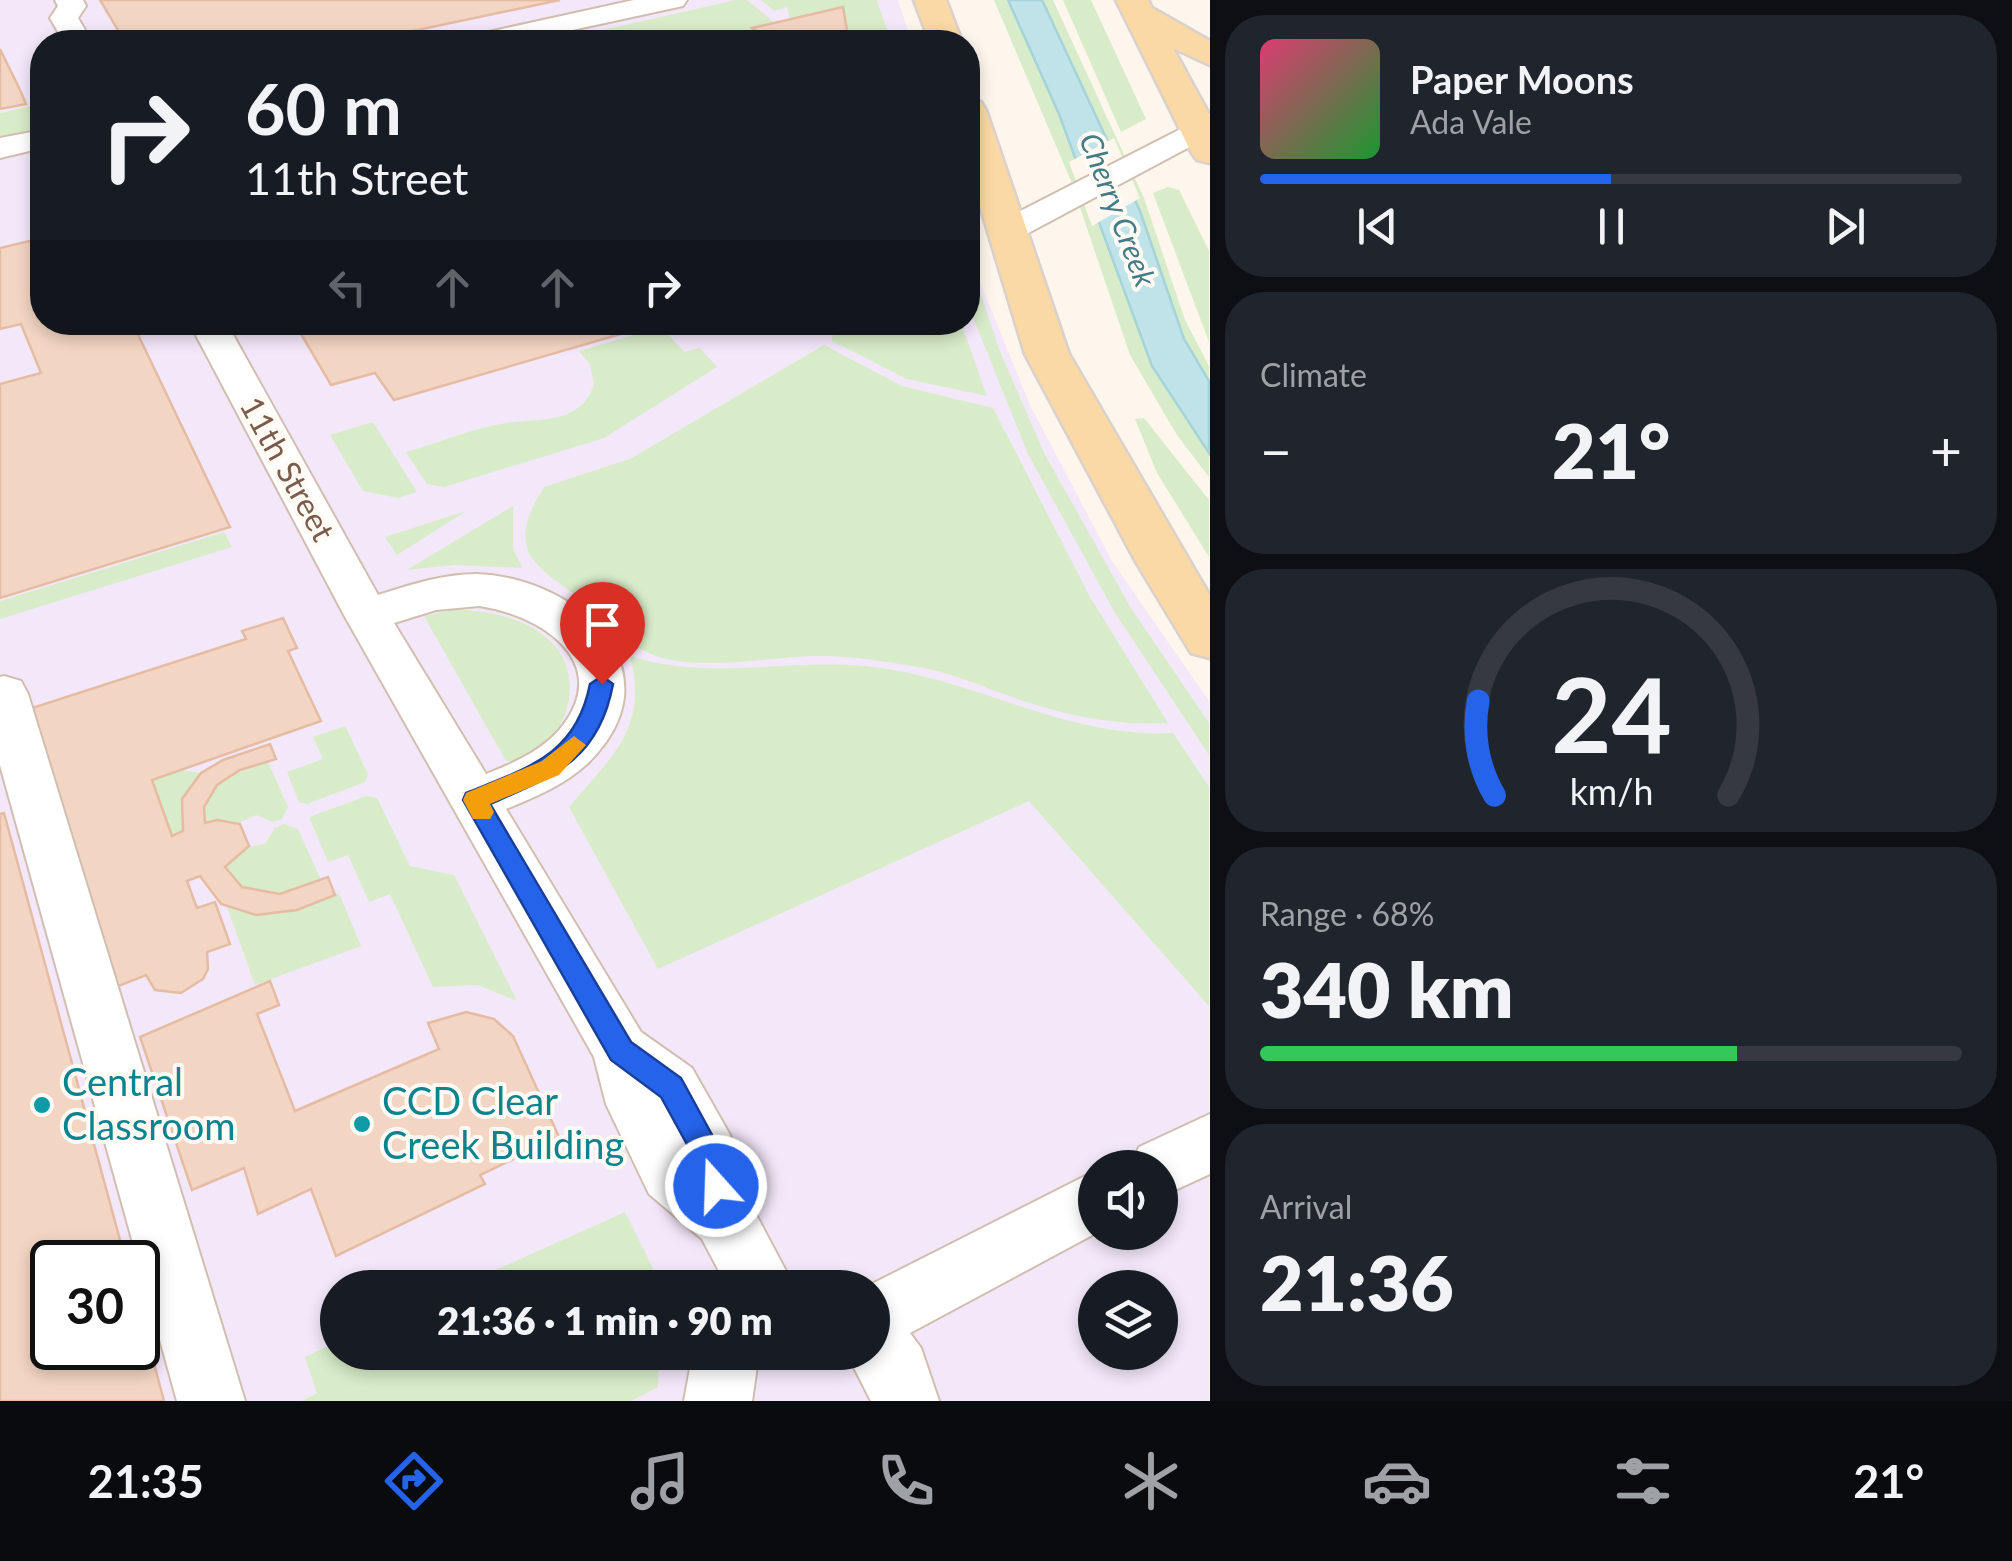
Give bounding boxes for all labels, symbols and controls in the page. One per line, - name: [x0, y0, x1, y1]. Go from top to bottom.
- text: Paper Moons: [1410, 56, 1634, 102]
- text: 60 m: [245, 66, 402, 150]
- icon: right: [80, 70, 210, 200]
- text: Ada Vale: [1410, 102, 1532, 141]
- water label: Cherry Creek: [1073, 128, 1165, 292]
- text: 11th Street: [245, 151, 468, 205]
- icon: previous: [1350, 199, 1405, 254]
- icon: pause: [1584, 199, 1639, 254]
- icon: next: [1818, 199, 1873, 254]
- icon: left: [320, 260, 375, 315]
- icon: ahead: [425, 260, 480, 315]
- icon: ahead: [530, 260, 585, 315]
- icon: right: [635, 260, 690, 315]
- text: Climate: [1260, 355, 1367, 394]
- street label: 11th Street: [233, 389, 344, 548]
- text: 21°: [1552, 405, 1670, 495]
- text: −: [1260, 417, 1292, 483]
- text: +: [1930, 417, 1962, 483]
- pin: [560, 582, 645, 685]
- icon: arrive: [575, 597, 630, 652]
- text: 24: [1551, 650, 1671, 775]
- text: km/h: [1569, 770, 1653, 813]
- text: Range · 68%: [1260, 894, 1434, 933]
- text: 340 km: [1260, 944, 1514, 1034]
- place label: Central Classroom: [62, 1058, 236, 1148]
- place label: CCD Clear Creek Building: [382, 1077, 624, 1167]
- marker: Central Classroom: [31, 1094, 53, 1116]
- marker: CCD Clear Creek Building: [351, 1113, 373, 1135]
- position arrow: [664, 1134, 768, 1238]
- map controls: [1078, 1150, 1178, 1370]
- button: sound: [1078, 1150, 1178, 1250]
- text: Arrival: [1260, 1187, 1352, 1226]
- text: 21:36: [1260, 1237, 1454, 1327]
- speed limit sign: 30: [30, 1240, 160, 1370]
- button: layers: [1078, 1270, 1178, 1370]
- text: 21:36 · 1 min · 90 m: [437, 1297, 773, 1343]
- icon: directions: [379, 1446, 449, 1516]
- icon: music: [625, 1446, 695, 1516]
- icon: phone: [871, 1446, 941, 1516]
- icon: climate: [1116, 1446, 1186, 1516]
- icon: car: [1362, 1446, 1432, 1516]
- icon: filters: [1608, 1446, 1678, 1516]
- text: 21:35: [88, 1454, 204, 1508]
- text: 21°: [1853, 1454, 1924, 1508]

